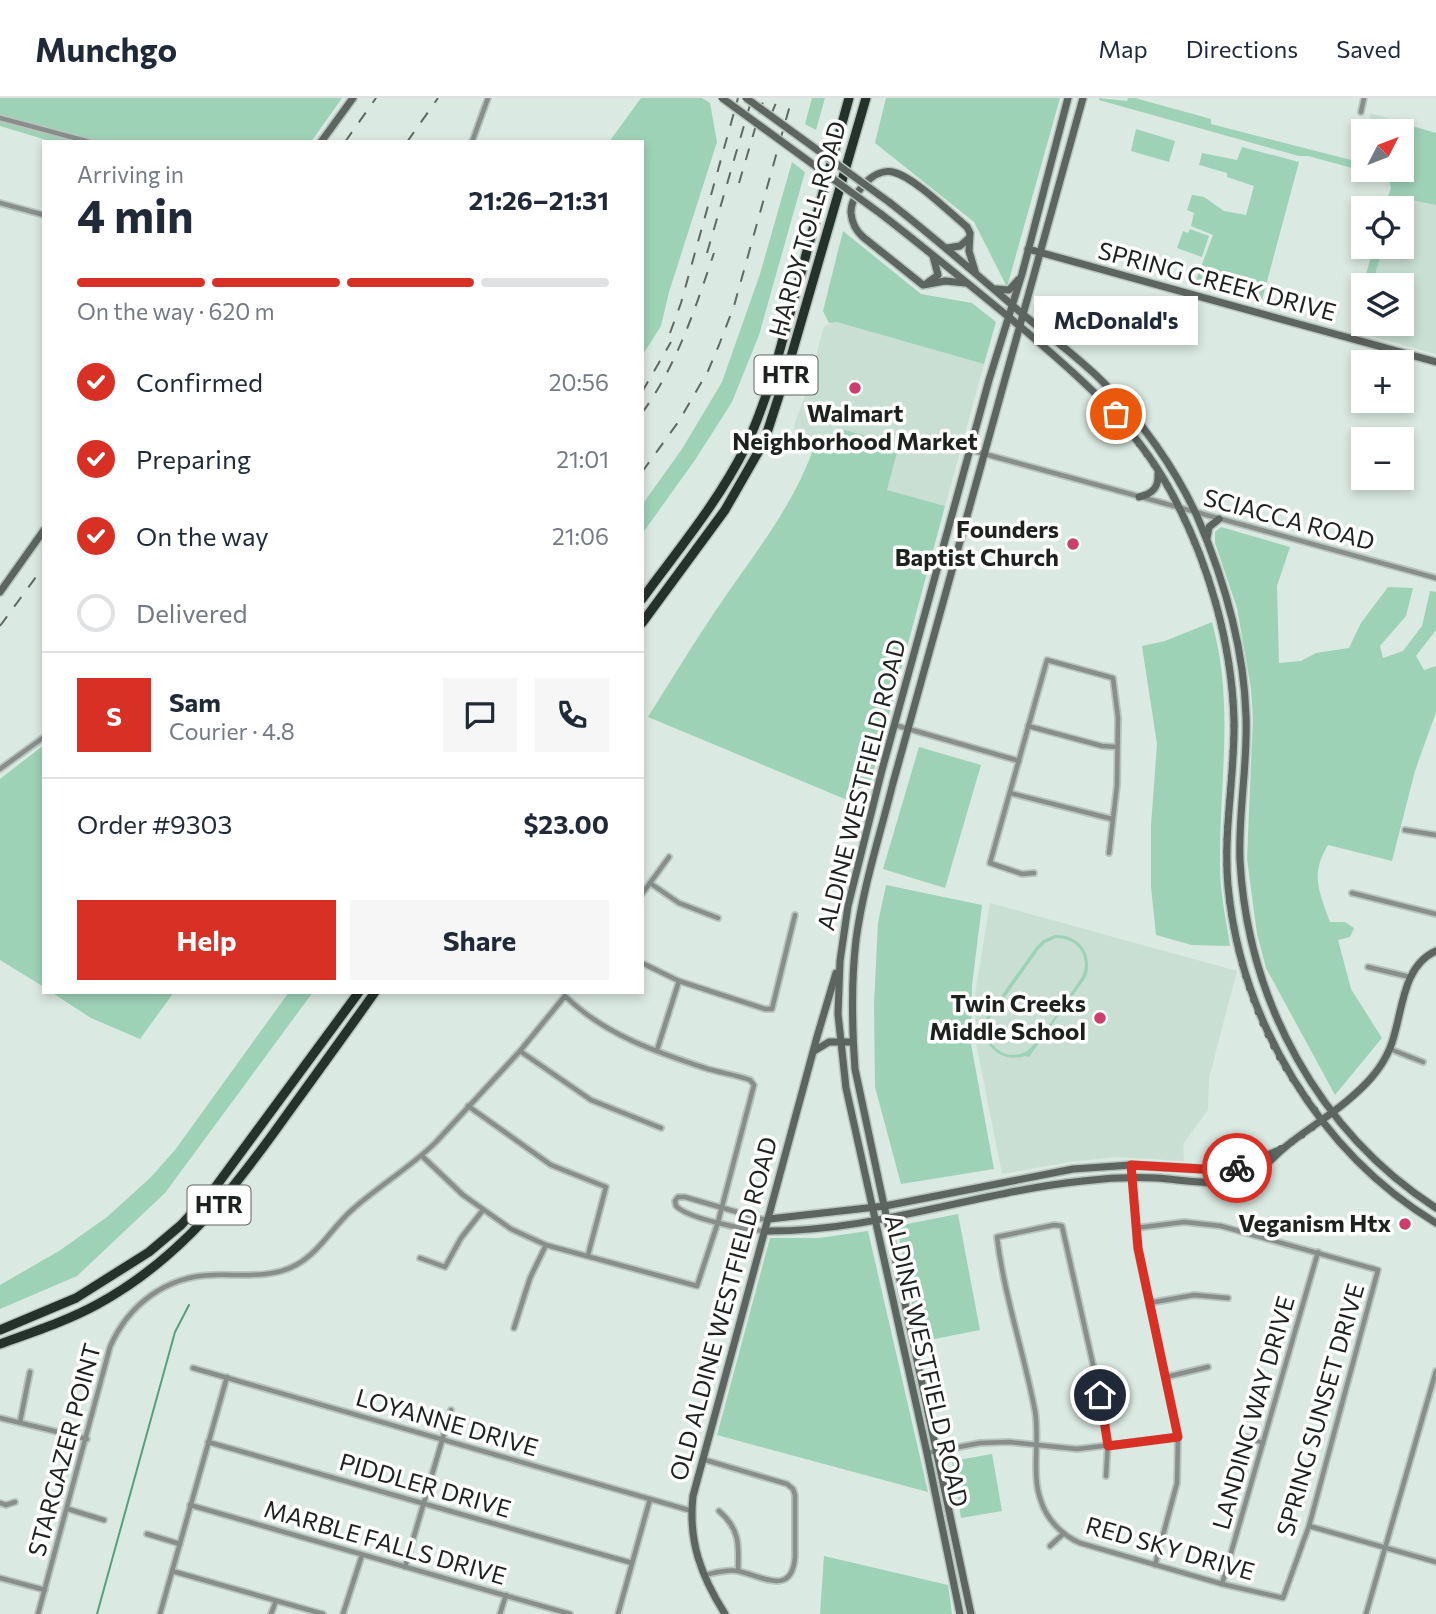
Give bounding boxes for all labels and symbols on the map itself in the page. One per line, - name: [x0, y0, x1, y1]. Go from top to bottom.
- street label: HARDY TOLL ROAD: [762, 118, 851, 340]
- north arrow: [1351, 119, 1414, 182]
- street label: SPRING CREEK DRIVE: [1095, 235, 1340, 326]
- callout: McDonald's: [1034, 295, 1198, 344]
- road number: HTR: [754, 356, 818, 394]
- marker: Walmart Neighborhood Market: [847, 380, 863, 396]
- pin: [1086, 384, 1146, 444]
- place label: Walmart Neighborhood Market: [732, 398, 978, 455]
- street label: SCIACCA ROAD: [1201, 482, 1378, 555]
- place label: Founders Baptist Church: [895, 514, 1059, 571]
- marker: Founders Baptist Church: [1065, 536, 1081, 552]
- street label: ALDINE WESTFIELD ROAD: [810, 636, 911, 933]
- place label: Twin Creeks Middle School: [929, 988, 1086, 1045]
- marker: Twin Creeks Middle School: [1092, 1010, 1108, 1026]
- courier: [1202, 1133, 1272, 1203]
- street label: OLD ALDINE WESTFIELD ROAD: [663, 1134, 782, 1484]
- road number: HTR: [188, 1186, 250, 1224]
- place label: Veganism Htx: [1238, 1208, 1391, 1237]
- street label: ALDINE WESTFIELD ROAD: [880, 1212, 975, 1510]
- marker: Veganism Htx: [1397, 1216, 1413, 1232]
- street label: SPRING SUNSET DRIVE: [1270, 1280, 1370, 1539]
- street label: LANDING WAY DRIVE: [1205, 1292, 1300, 1533]
- street label: STARGAZER POINT: [21, 1340, 106, 1559]
- pin: [1070, 1365, 1130, 1425]
- street label: LOYANNE DRIVE: [353, 1382, 542, 1461]
- street label: PIDDLER DRIVE: [336, 1446, 514, 1523]
- street label: MARBLE FALLS DRIVE: [261, 1493, 510, 1590]
- street label: RED SKY DRIVE: [1083, 1510, 1258, 1586]

